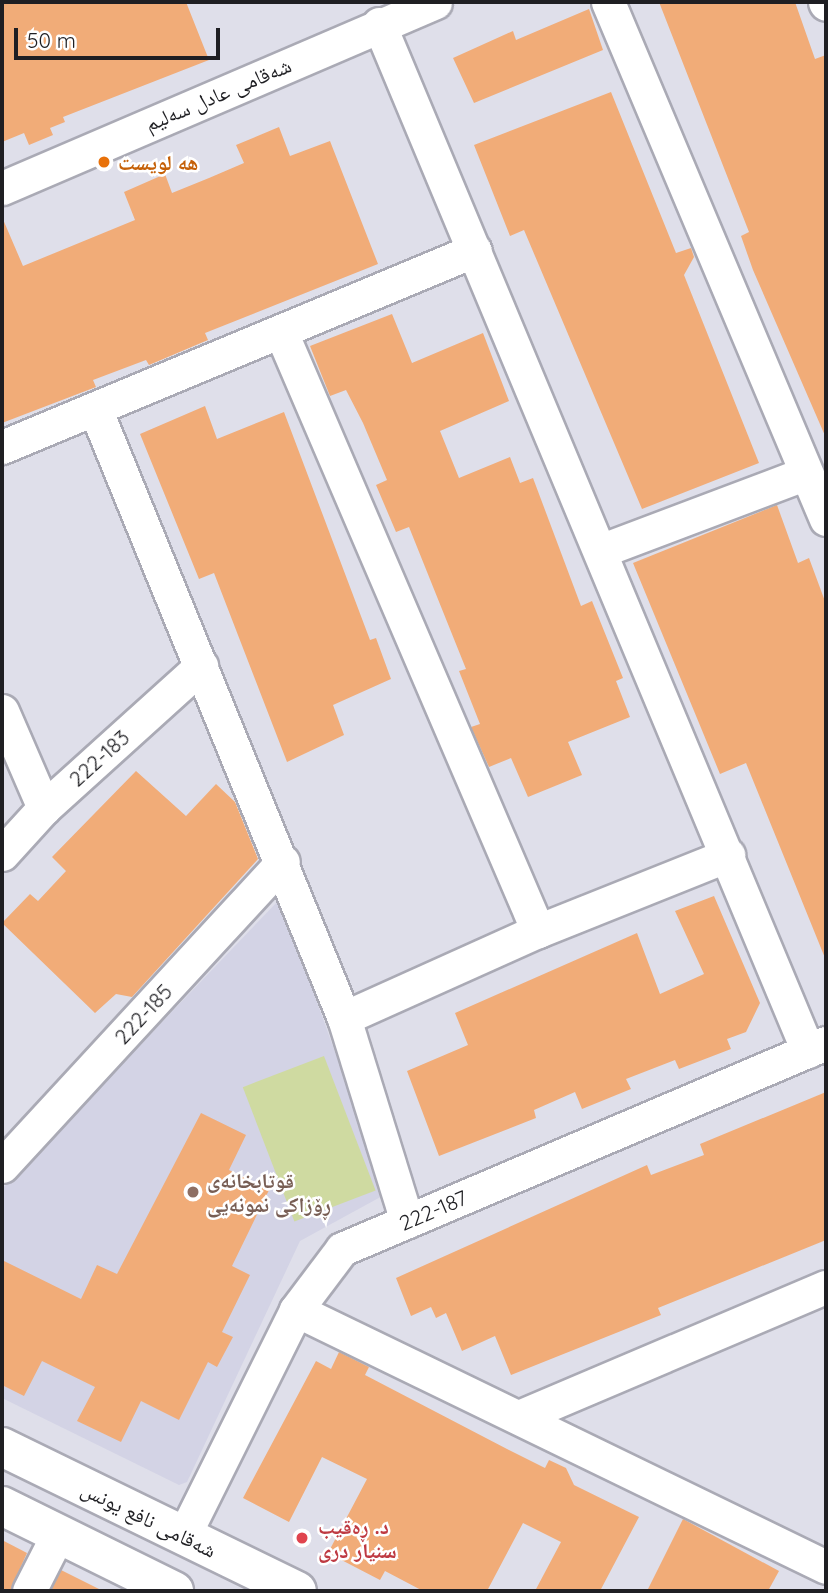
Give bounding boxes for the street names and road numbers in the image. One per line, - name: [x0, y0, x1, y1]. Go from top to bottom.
- street label: شەقامی عادل سەلیم: [141, 52, 295, 136]
- street label: 222-183: [64, 724, 134, 792]
- street label: 222-185: [109, 979, 177, 1049]
- street label: 222-187: [395, 1184, 471, 1236]
- street label: شەقامی نافع یونس: [77, 1475, 221, 1563]

